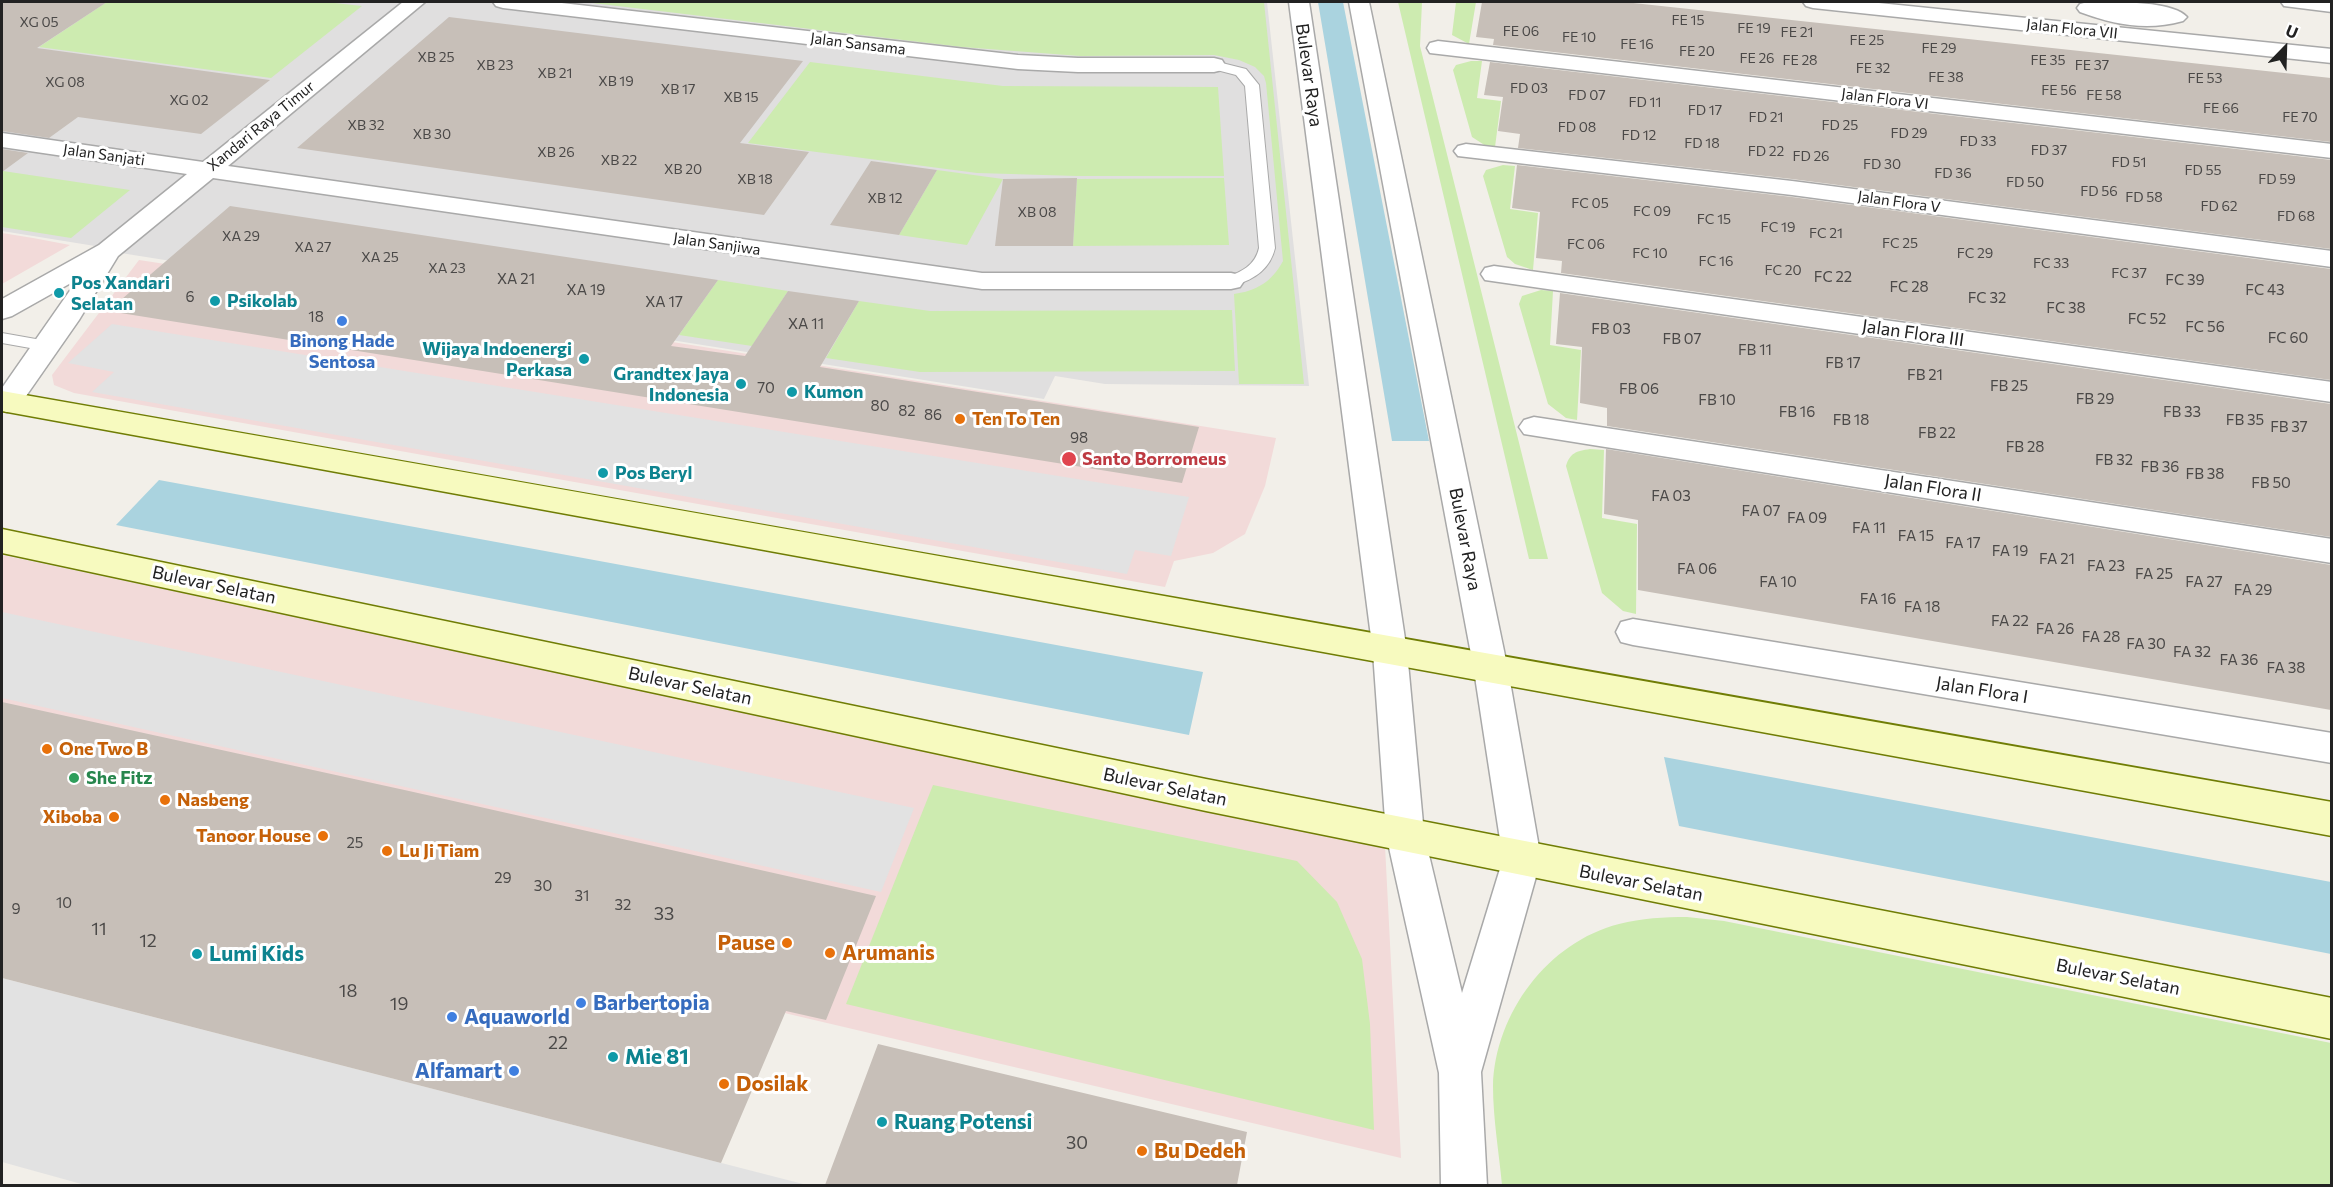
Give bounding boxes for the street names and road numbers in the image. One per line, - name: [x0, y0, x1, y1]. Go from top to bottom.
- street label: Jalan Flora VII: [2025, 15, 2119, 43]
- street label: Bulevar Raya: [1291, 22, 1327, 128]
- street label: Jalan Sansama: [809, 29, 907, 59]
- street label: Xandari Raya Timur: [204, 77, 318, 175]
- street label: Jalan Flora VI: [1840, 85, 1930, 113]
- street label: Jalan Sanjati: [62, 140, 146, 170]
- street label: Jalan Flora V: [1856, 187, 1942, 217]
- street label: Jalan Sanjiwa: [672, 229, 762, 259]
- street label: Jalan Flora III: [1860, 315, 1966, 351]
- street label: Jalan Flora II: [1883, 470, 1983, 506]
- street label: Bulevar Raya: [1444, 486, 1486, 592]
- street label: Bulevar Selatan: [150, 561, 278, 609]
- street label: Bulevar Selatan: [626, 662, 754, 710]
- street label: Jalan Flora I: [1934, 672, 2030, 708]
- street label: Bulevar Selatan: [1101, 763, 1229, 811]
- street label: Bulevar Selatan: [1577, 860, 1705, 906]
- street label: Bulevar Selatan: [2054, 954, 2182, 1000]

